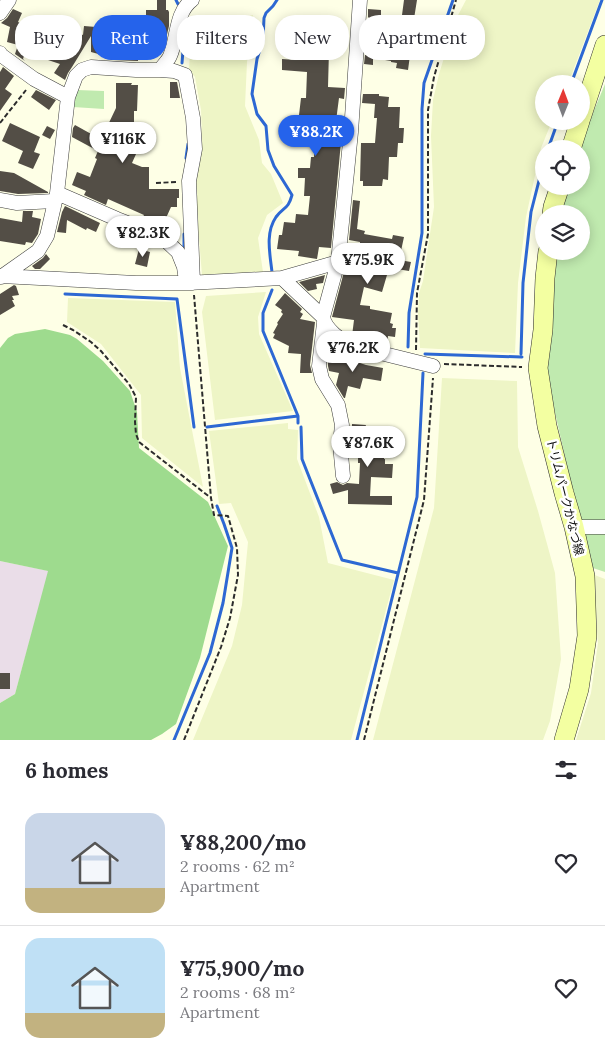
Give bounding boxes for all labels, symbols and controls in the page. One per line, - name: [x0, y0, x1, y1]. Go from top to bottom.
- chip: Buy: [15, 15, 82, 60]
- chip: Rent: [92, 15, 167, 60]
- chip: Filters: [177, 15, 265, 60]
- chip: New: [275, 15, 349, 60]
- chip: Apartment: [359, 15, 485, 60]
- north arrow: [535, 75, 590, 130]
- map controls: [535, 75, 590, 260]
- pin: ¥88.2K: [275, 114, 357, 157]
- pin: ¥116K: [88, 121, 158, 164]
- text: ¥88.2K: [289, 121, 343, 141]
- text: ¥116K: [100, 128, 146, 148]
- button: locate: [535, 140, 590, 195]
- button: layers: [535, 205, 590, 260]
- pin: ¥82.3K: [102, 216, 184, 258]
- text: ¥82.3K: [116, 222, 170, 242]
- pin: ¥75.9K: [327, 242, 409, 285]
- text: ¥75.9K: [342, 249, 394, 269]
- pin: ¥76.2K: [312, 330, 394, 373]
- text: ¥76.2K: [327, 337, 379, 357]
- pin: ¥87.6K: [327, 426, 409, 468]
- text: ¥87.6K: [342, 432, 394, 452]
- street label: トリムパークかなづ線: [544, 437, 587, 557]
- icon: filters: [552, 756, 580, 784]
- text: 6 homes: [25, 757, 108, 784]
- text: ¥88,200/mo: [180, 829, 306, 856]
- icon: home: [65, 833, 125, 893]
- icon: heart: [552, 849, 580, 877]
- text: 2 rooms · 62 m²: [180, 856, 295, 876]
- text: Apartment: [180, 876, 260, 896]
- text: ¥75,900/mo: [180, 955, 304, 982]
- icon: home: [65, 958, 125, 1018]
- icon: heart: [552, 974, 580, 1002]
- text: 2 rooms · 68 m²: [180, 982, 295, 1002]
- text: Apartment: [180, 1002, 260, 1022]

